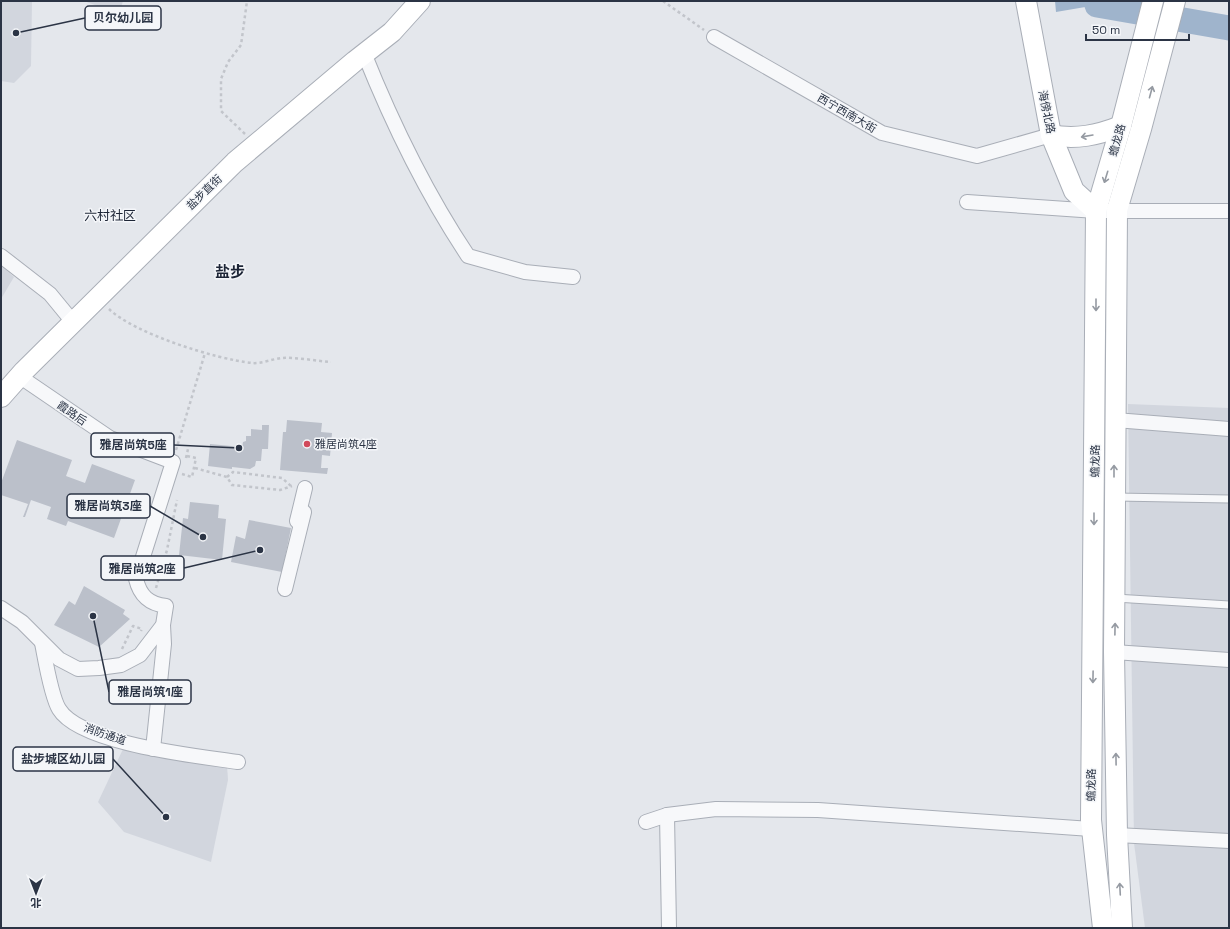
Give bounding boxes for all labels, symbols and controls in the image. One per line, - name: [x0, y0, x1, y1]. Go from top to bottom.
- callout: 贝尔幼儿园: [85, 6, 161, 30]
- text: 贝尔幼儿园: [93, 10, 153, 26]
- scale bar: [1086, 16, 1189, 42]
- text: 50 m: [1092, 22, 1120, 38]
- one-way arrow: [1147, 85, 1155, 98]
- street label: 海傍北路: [1036, 89, 1058, 135]
- street label: 西宁西南大街: [815, 90, 879, 136]
- street label: 蟾龙路: [1106, 122, 1128, 158]
- one-way arrow: [1081, 132, 1094, 140]
- one-way arrow: [1102, 170, 1109, 183]
- street label: 盐步直街: [183, 172, 225, 212]
- district label: 六村社区: [84, 207, 136, 224]
- district label: 盐步: [215, 262, 245, 281]
- one-way arrow: [1092, 298, 1100, 311]
- street label: 霞路后: [54, 398, 90, 428]
- callout: 雅居尚筑5座: [91, 433, 174, 457]
- text: 雅居尚筑5座: [99, 437, 167, 453]
- place label: 雅居尚筑4座: [315, 437, 377, 451]
- marker: 雅居尚筑4座: [302, 439, 312, 449]
- street label: 蟾龙路: [1088, 444, 1102, 478]
- one-way arrow: [1110, 465, 1118, 478]
- callout: 雅居尚筑3座: [67, 494, 150, 518]
- text: 雅居尚筑3座: [74, 498, 142, 514]
- one-way arrow: [1090, 512, 1098, 525]
- callout: 雅居尚筑2座: [101, 556, 184, 580]
- text: 雅居尚筑2座: [108, 561, 176, 577]
- one-way arrow: [1111, 623, 1119, 636]
- one-way arrow: [1089, 670, 1097, 683]
- callout: 雅居尚筑1座: [109, 680, 191, 704]
- text: 雅居尚筑1座: [117, 684, 183, 700]
- street label: 消防通道: [82, 720, 128, 748]
- callout: 盐步城区幼儿园: [13, 747, 113, 771]
- text: 盐步城区幼儿园: [21, 751, 105, 767]
- one-way arrow: [1112, 753, 1120, 766]
- street label: 蟾龙路: [1084, 768, 1098, 802]
- north arrow: [16, 873, 56, 913]
- one-way arrow: [1116, 883, 1123, 896]
- text: 北: [31, 896, 42, 910]

